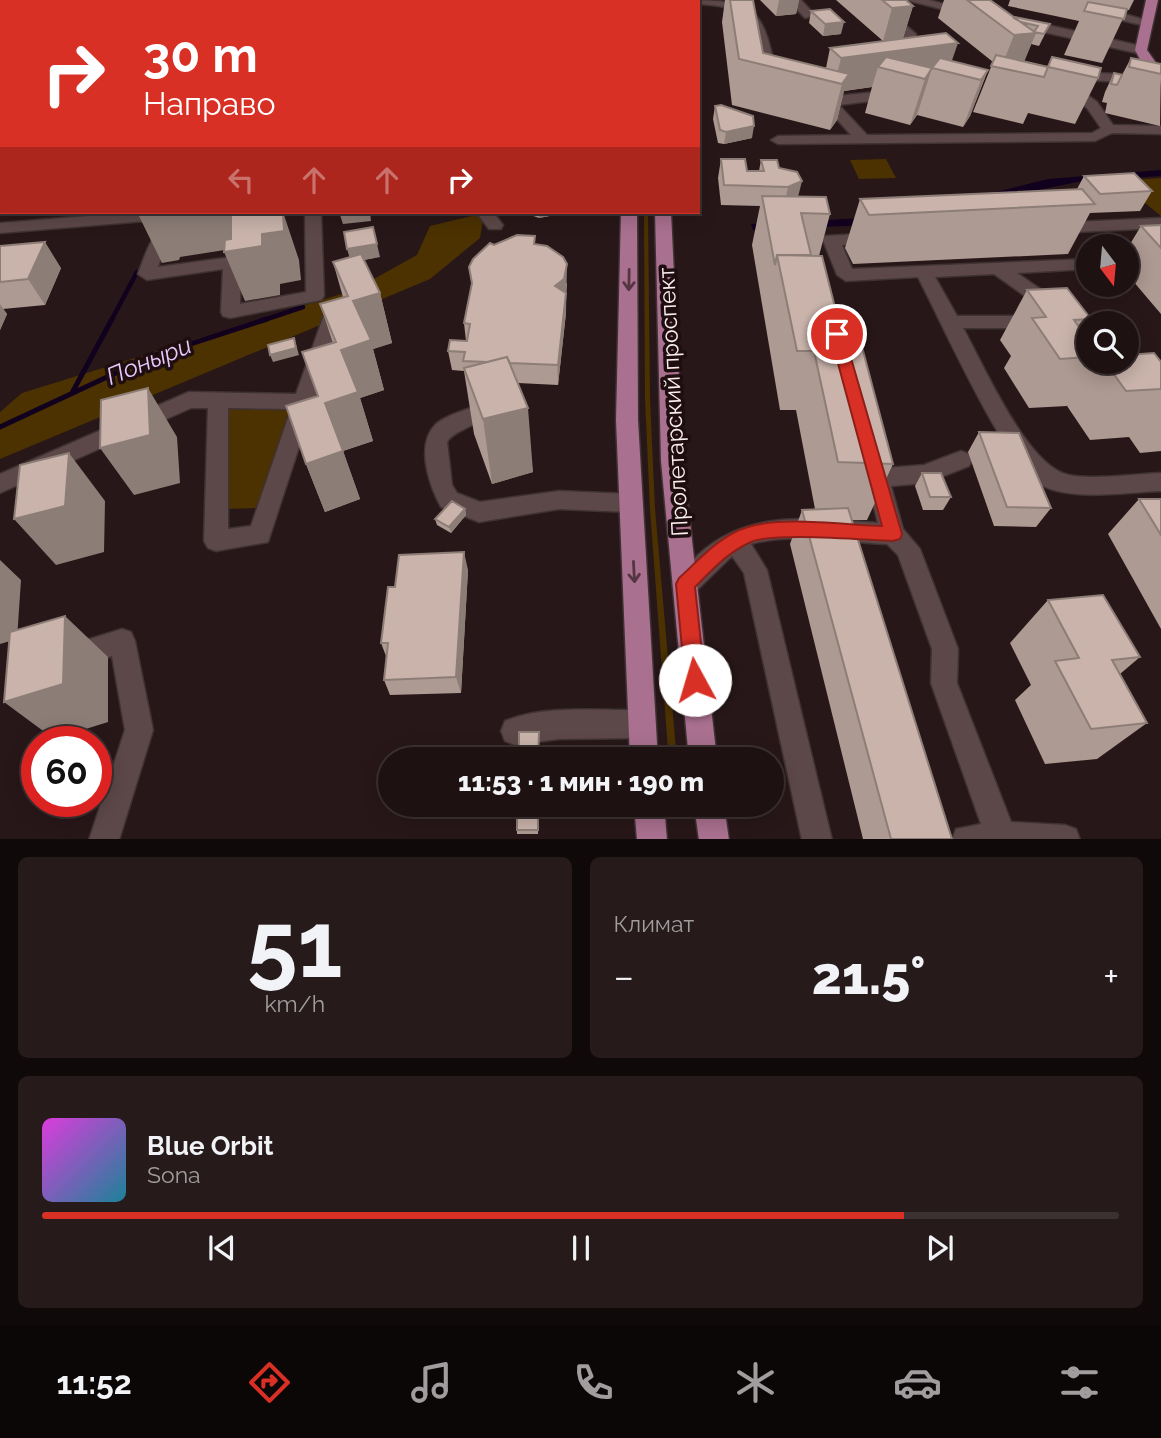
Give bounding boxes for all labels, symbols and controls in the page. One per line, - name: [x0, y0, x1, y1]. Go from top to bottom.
- text: 30 m: [143, 26, 258, 83]
- icon: right: [28, 28, 119, 119]
- text: Направо: [143, 85, 275, 122]
- icon: left: [222, 161, 260, 199]
- icon: ahead: [295, 161, 333, 199]
- icon: ahead: [368, 161, 406, 199]
- icon: right: [441, 161, 479, 199]
- north arrow: [1076, 234, 1139, 298]
- map controls: [1076, 234, 1139, 374]
- street label: Пролетарский проспект: [652, 267, 693, 537]
- one-way arrow: [622, 268, 636, 291]
- pin: [807, 304, 867, 364]
- button: search: [1076, 311, 1139, 374]
- icon: arrive: [818, 315, 856, 353]
- water label: Поныри: [102, 330, 196, 391]
- one-way arrow: [627, 560, 640, 583]
- position arrow: [658, 643, 732, 717]
- speed limit sign: 60: [21, 726, 112, 817]
- text: 11:53 · 1 мин · 190 m: [458, 767, 704, 797]
- text: 51: [247, 891, 342, 998]
- text: Климат: [614, 910, 694, 937]
- text: 21.5°: [812, 945, 925, 1006]
- text: −: [614, 954, 634, 999]
- text: +: [1103, 954, 1119, 999]
- text: km/h: [264, 990, 325, 1017]
- text: Blue Orbit: [147, 1131, 274, 1161]
- text: Sona: [147, 1161, 201, 1188]
- icon: previous: [203, 1229, 241, 1267]
- icon: pause: [562, 1229, 600, 1267]
- icon: next: [921, 1229, 959, 1267]
- icon: directions: [245, 1358, 294, 1407]
- icon: music: [407, 1358, 456, 1407]
- icon: phone: [569, 1358, 618, 1407]
- icon: climate: [731, 1358, 780, 1407]
- icon: car: [893, 1358, 942, 1407]
- icon: filters: [1055, 1358, 1104, 1407]
- text: 11:52: [57, 1364, 132, 1401]

